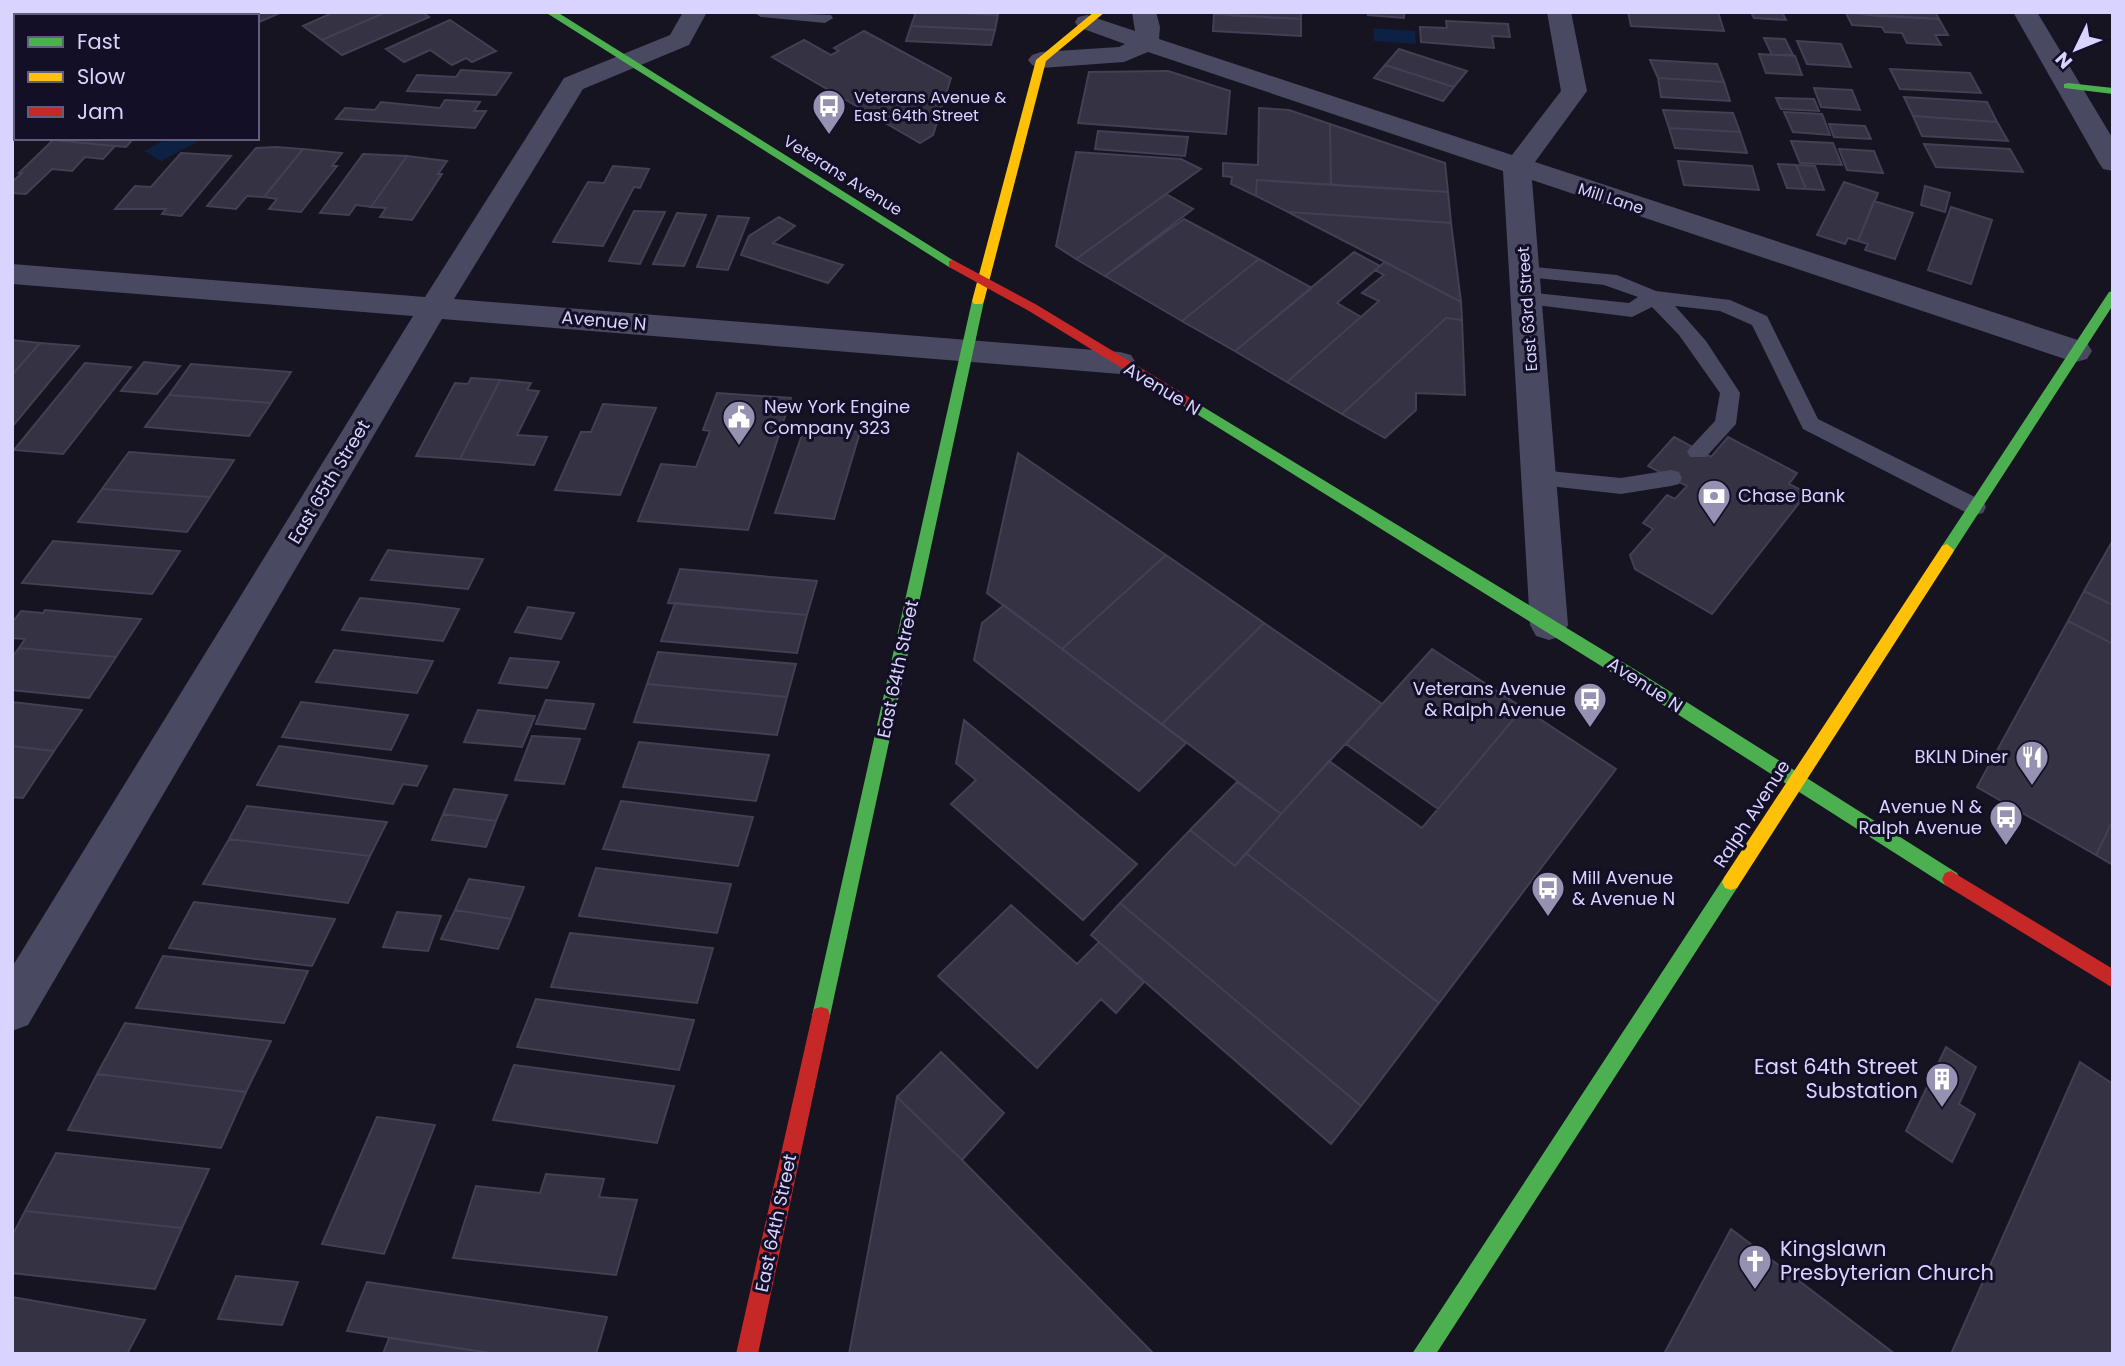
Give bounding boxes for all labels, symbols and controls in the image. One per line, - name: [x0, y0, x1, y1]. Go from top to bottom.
- legend: [14, 14, 259, 140]
- north arrow: [2041, 14, 2111, 84]
- text: Fast: [77, 27, 120, 56]
- text: N: [2049, 46, 2079, 75]
- text: Slow: [77, 62, 125, 91]
- place label: Veterans Avenue & East 64th Street: [854, 86, 1006, 127]
- bus stop icon: Veterans Avenue & East 64th Street: [810, 87, 848, 136]
- text: Jam: [77, 97, 124, 126]
- street label: Veterans Avenue: [779, 130, 907, 221]
- street label: Mill Lane: [1575, 177, 1647, 220]
- street label: East 63rd Street: [1512, 246, 1543, 372]
- street label: Avenue N: [561, 304, 648, 337]
- street label: Avenue N: [1119, 356, 1205, 421]
- place label: New York Engine Company 323: [764, 394, 910, 440]
- public building icon: New York Engine Company 323: [720, 398, 758, 447]
- street label: East 65th Street: [282, 415, 375, 548]
- bank icon: Chase Bank: [1695, 477, 1733, 526]
- place label: Chase Bank: [1738, 483, 1846, 508]
- street label: East 64th Street: [871, 598, 924, 740]
- street label: Avenue N: [1603, 651, 1688, 718]
- place label: Veterans Avenue & Ralph Avenue: [1413, 676, 1566, 722]
- bus stop icon: Veterans Avenue & Ralph Avenue: [1571, 680, 1609, 729]
- restaurant icon: BKLN Diner: [2013, 738, 2051, 787]
- place label: BKLN Diner: [1914, 744, 2008, 769]
- street label: Ralph Avenue: [1707, 755, 1796, 872]
- place label: Avenue N & Ralph Avenue: [1858, 794, 1983, 840]
- bus stop icon: Avenue N & Ralph Avenue: [1987, 798, 2025, 847]
- place label: Mill Avenue & Avenue N: [1572, 865, 1675, 911]
- bus stop icon: Mill Avenue & Avenue N: [1529, 869, 1567, 918]
- place label: East 64th Street Substation: [1754, 1052, 1918, 1105]
- building icon: East 64th Street Substation: [1923, 1060, 1961, 1109]
- street label: East 64th Street: [749, 1152, 802, 1294]
- place label: Kingslawn Presbyterian Church: [1780, 1234, 1994, 1287]
- church icon: Kingslawn Presbyterian Church: [1736, 1242, 1774, 1291]

